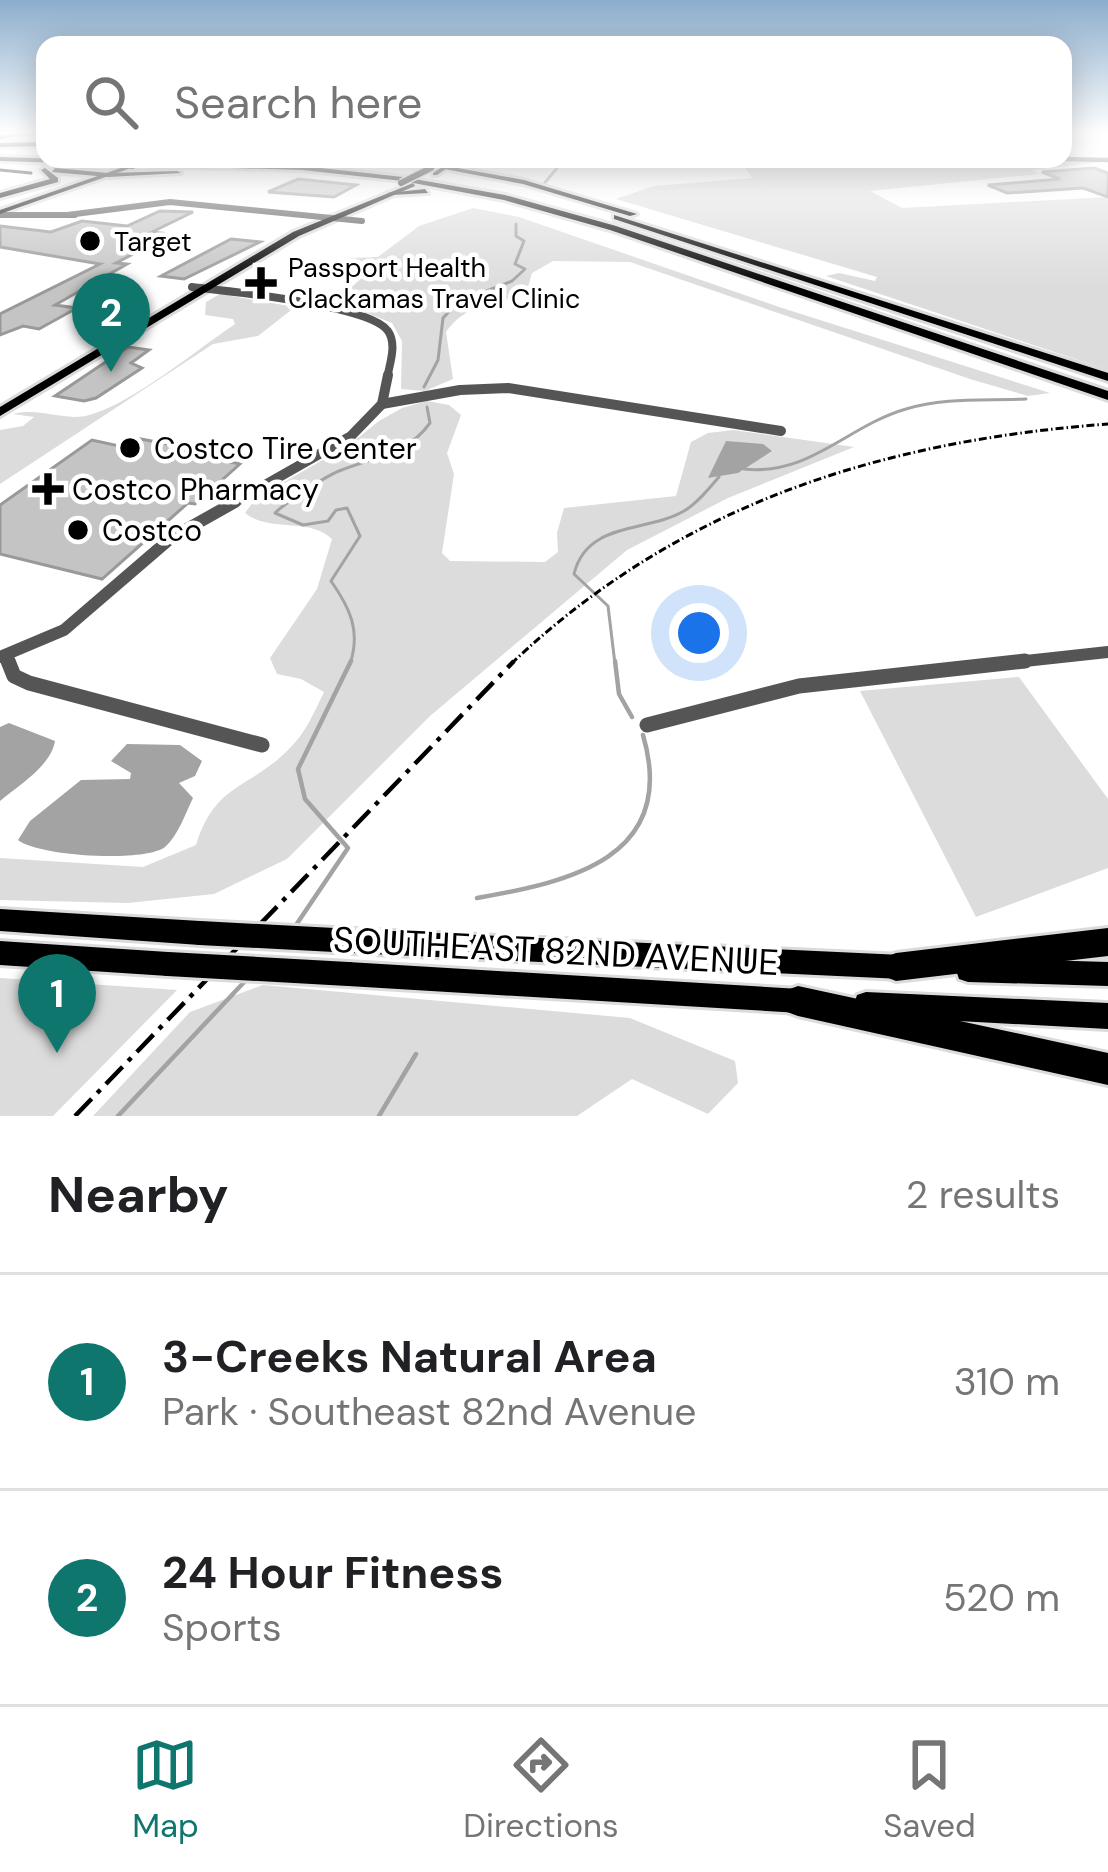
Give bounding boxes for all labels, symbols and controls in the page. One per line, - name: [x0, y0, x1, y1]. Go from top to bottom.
- search box: [36, 36, 1072, 168]
- icon: search: [78, 69, 144, 135]
- text: Search here: [174, 73, 422, 132]
- place label: Target: [114, 224, 192, 259]
- marker: Target: [77, 228, 103, 254]
- place label: Passport Health Clackamas Travel Clinic: [288, 250, 580, 316]
- marker: Passport Health Clackamas Travel Clinic: [245, 267, 277, 299]
- pin: 2: [72, 273, 150, 372]
- place label: Costco Tire Center: [154, 429, 417, 468]
- marker: Costco Tire Center: [117, 435, 143, 461]
- place label: Costco Pharmacy: [72, 470, 319, 509]
- marker: Costco Pharmacy: [35, 476, 61, 502]
- place label: Costco: [102, 511, 202, 550]
- marker: Costco: [65, 517, 91, 543]
- your location: [669, 603, 729, 663]
- street label: SOUTHEAST 82ND AVENUE: [332, 916, 780, 986]
- pin: 1: [18, 954, 96, 1053]
- text: Nearby: [48, 1161, 229, 1228]
- text: 2 results: [906, 1169, 1060, 1220]
- text: 3-Creeks Natural Area: [162, 1327, 657, 1386]
- text: 1: [80, 1356, 94, 1407]
- text: 310 m: [954, 1356, 1060, 1407]
- text: Park · Southeast 82nd Avenue: [162, 1386, 696, 1437]
- text: 24 Hour Fitness: [162, 1543, 503, 1602]
- text: 2: [76, 1572, 98, 1623]
- text: 520 m: [943, 1572, 1060, 1623]
- text: Sports: [162, 1602, 281, 1653]
- tab: Map: [132, 1732, 199, 1847]
- tab: Directions: [463, 1732, 619, 1847]
- tab: Saved: [883, 1732, 976, 1847]

